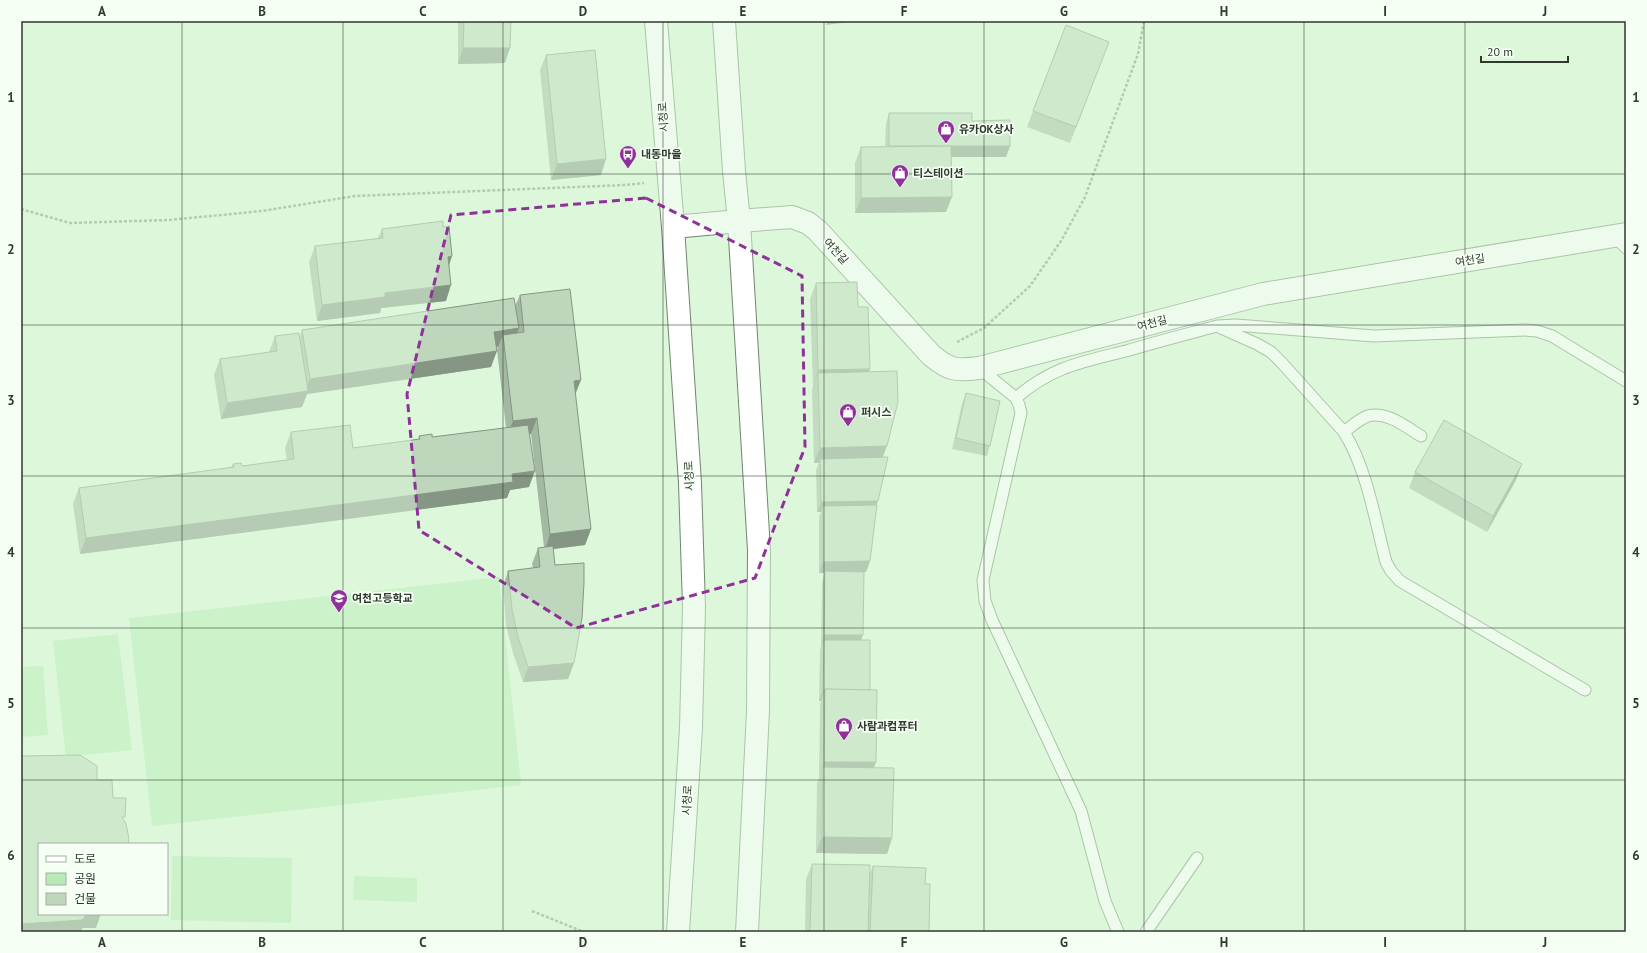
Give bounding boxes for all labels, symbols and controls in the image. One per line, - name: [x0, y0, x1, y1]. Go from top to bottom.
- text: A: [98, 3, 106, 20]
- text: B: [258, 3, 266, 20]
- text: C: [419, 3, 427, 20]
- text: D: [579, 3, 587, 20]
- text: E: [740, 3, 747, 20]
- text: F: [901, 3, 908, 20]
- text: G: [1060, 3, 1068, 20]
- text: H: [1220, 3, 1228, 20]
- text: I: [1383, 3, 1387, 20]
- text: J: [1542, 3, 1547, 20]
- scale bar: [1481, 38, 1568, 64]
- text: 20 m: [1487, 44, 1513, 59]
- text: 1: [7, 89, 15, 106]
- text: 1: [1632, 89, 1640, 106]
- street label: 시청로: [655, 101, 671, 133]
- shop icon: 유카OK상사: [936, 119, 956, 144]
- place label: 유카OK상사: [959, 122, 1014, 136]
- bus stop icon: 내동마을: [618, 144, 638, 169]
- place label: 내동마을: [641, 147, 681, 161]
- shop icon: 티스테이션: [890, 163, 910, 188]
- place label: 티스테이션: [913, 166, 964, 180]
- street label: 여천길: [821, 235, 851, 267]
- text: 2: [7, 241, 15, 258]
- text: 2: [1632, 241, 1640, 258]
- street label: 여천길: [1454, 251, 1486, 269]
- street label: 여천길: [1136, 312, 1168, 334]
- text: 3: [7, 392, 15, 409]
- text: 3: [1632, 392, 1640, 409]
- shop icon: 퍼시스: [838, 402, 858, 427]
- place label: 퍼시스: [861, 405, 891, 419]
- street label: 시청로: [681, 460, 697, 492]
- text: 4: [7, 544, 15, 561]
- text: 4: [1632, 544, 1640, 561]
- school or university icon: 여천고등학교: [329, 588, 349, 613]
- place label: 여천고등학교: [352, 591, 413, 605]
- text: 5: [7, 695, 15, 712]
- text: 5: [1632, 695, 1640, 712]
- shop icon: 사람과컴퓨터: [834, 716, 854, 741]
- place label: 사람과컴퓨터: [857, 719, 918, 733]
- street label: 시청로: [679, 784, 695, 816]
- legend: [38, 843, 168, 915]
- text: 6: [7, 847, 15, 864]
- text: 6: [1632, 847, 1640, 864]
- text: 도로: [74, 851, 96, 866]
- text: 공원: [74, 871, 96, 886]
- text: 건물: [74, 891, 96, 906]
- text: A: [98, 934, 106, 951]
- text: B: [258, 934, 266, 951]
- text: C: [419, 934, 427, 951]
- text: D: [579, 934, 587, 951]
- text: E: [740, 934, 747, 951]
- text: F: [901, 934, 908, 951]
- text: G: [1060, 934, 1068, 951]
- text: H: [1220, 934, 1228, 951]
- text: I: [1383, 934, 1387, 951]
- text: J: [1542, 934, 1547, 951]

